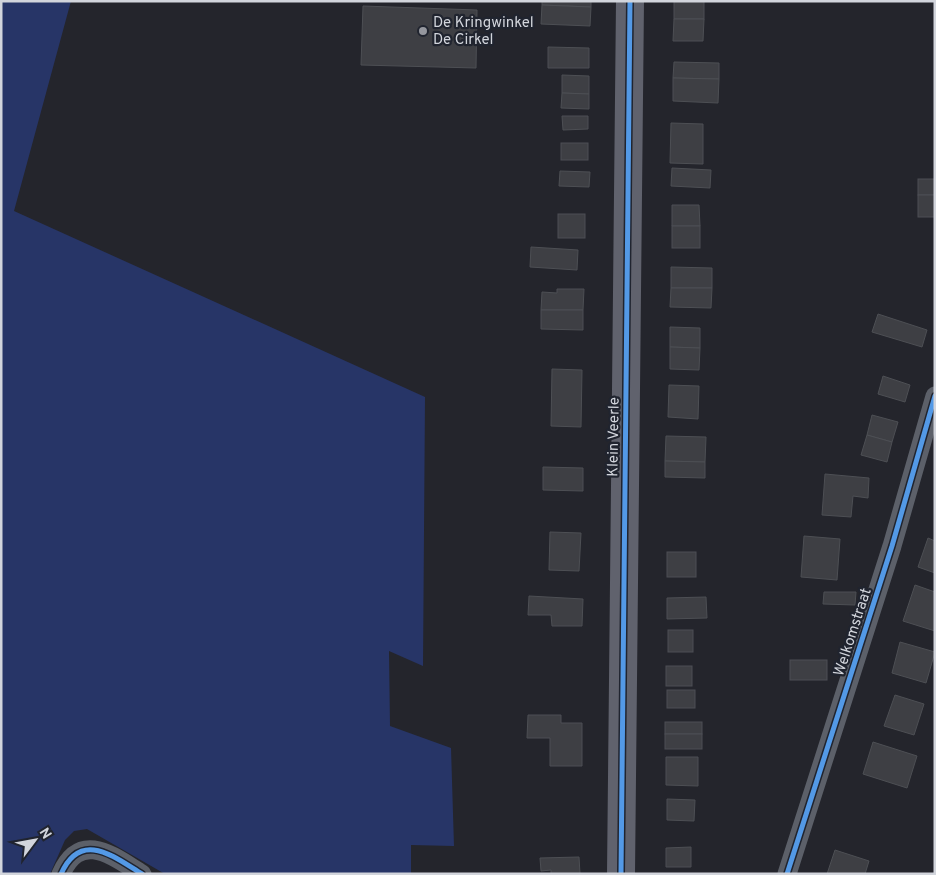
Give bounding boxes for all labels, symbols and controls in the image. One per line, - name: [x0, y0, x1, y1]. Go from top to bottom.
- place label: De Kringwinkel De Cirkel: [433, 14, 534, 50]
- marker: De Kringwinkel De Cirkel: [417, 25, 429, 37]
- street label: Klein Veerle: [604, 397, 625, 477]
- street label: Welkomstraat: [830, 586, 877, 679]
- north arrow: [10, 815, 60, 865]
- text: N: [35, 825, 55, 843]

